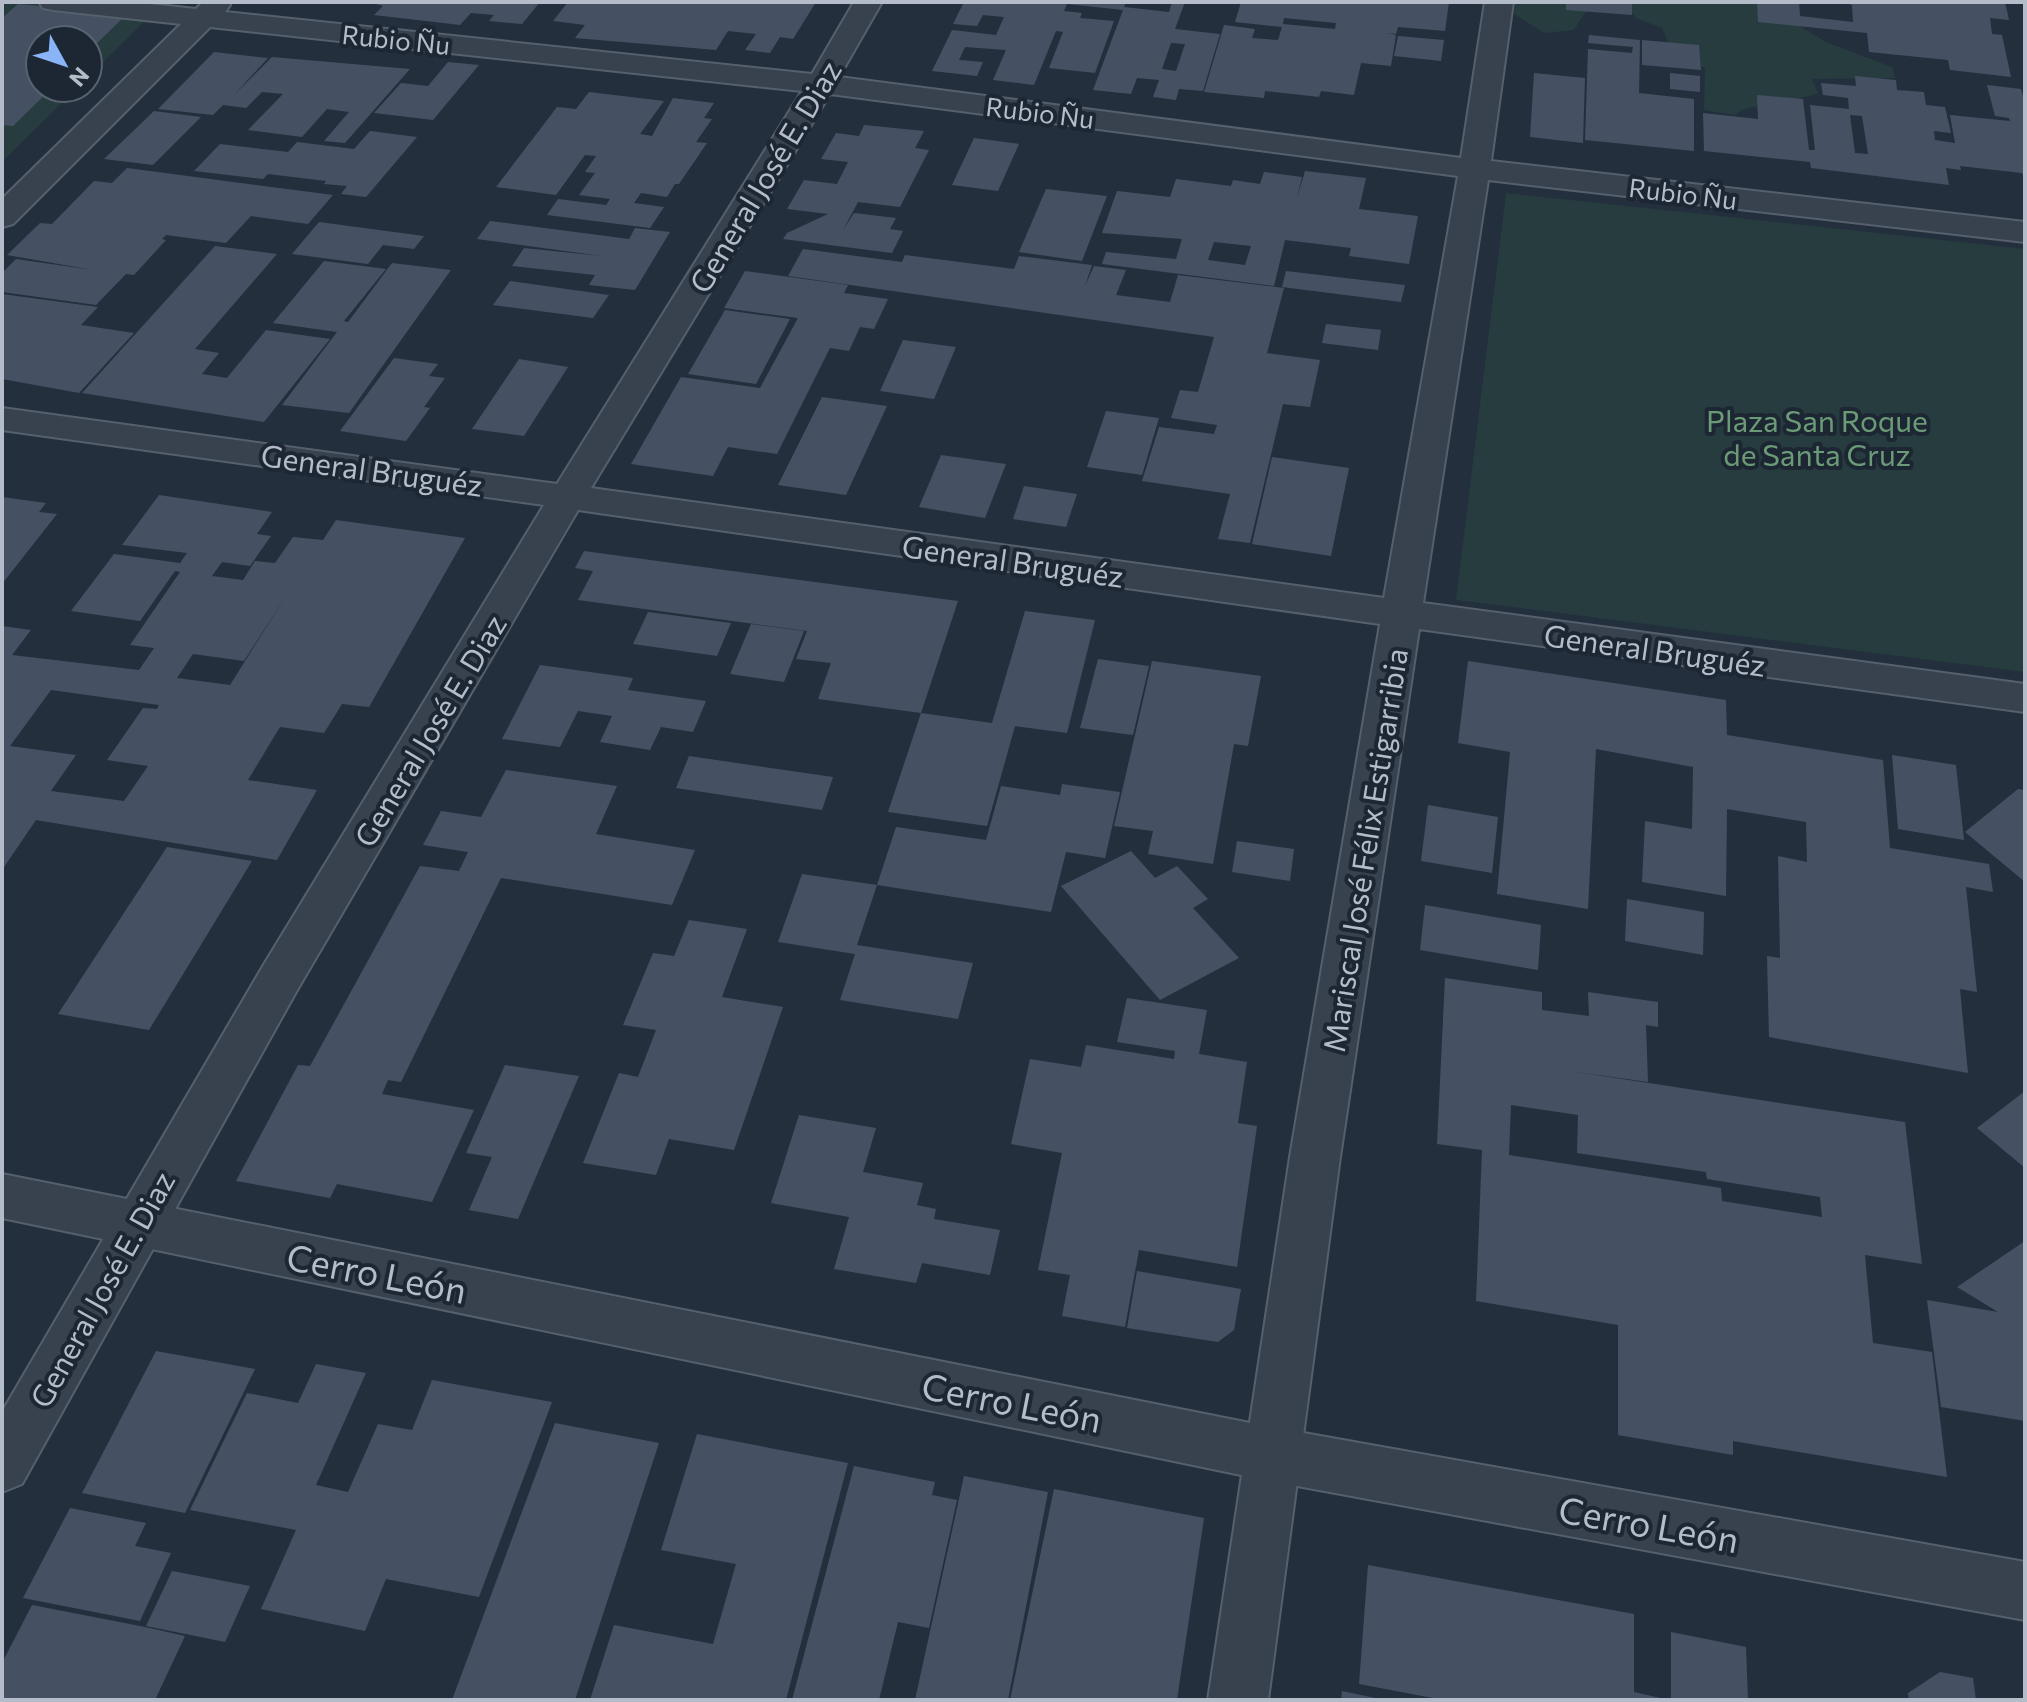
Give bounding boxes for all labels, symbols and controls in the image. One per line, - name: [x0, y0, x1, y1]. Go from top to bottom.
- street label: Rubio Ñu: [340, 18, 452, 60]
- north arrow: [24, 24, 104, 104]
- street label: General José E. Diaz: [680, 53, 848, 299]
- text: N: [64, 62, 95, 92]
- street label: Rubio Ñu: [984, 90, 1096, 134]
- street label: Rubio Ñu: [1627, 171, 1739, 215]
- park label: Plaza San Roque de Santa Cruz: [1706, 401, 1928, 472]
- street label: General Bruguéz: [259, 435, 485, 503]
- street label: General Bruguéz: [900, 526, 1126, 594]
- street label: General José E. Diaz: [345, 607, 513, 853]
- street label: General Bruguéz: [1542, 615, 1768, 683]
- street label: Mariscal José Félix Estigarribia: [1314, 646, 1414, 1054]
- street label: General José E. Diaz: [21, 1164, 181, 1414]
- street label: Cerro León: [284, 1233, 470, 1311]
- street label: Cerro León: [919, 1362, 1105, 1440]
- street label: Cerro León: [1556, 1486, 1742, 1560]

